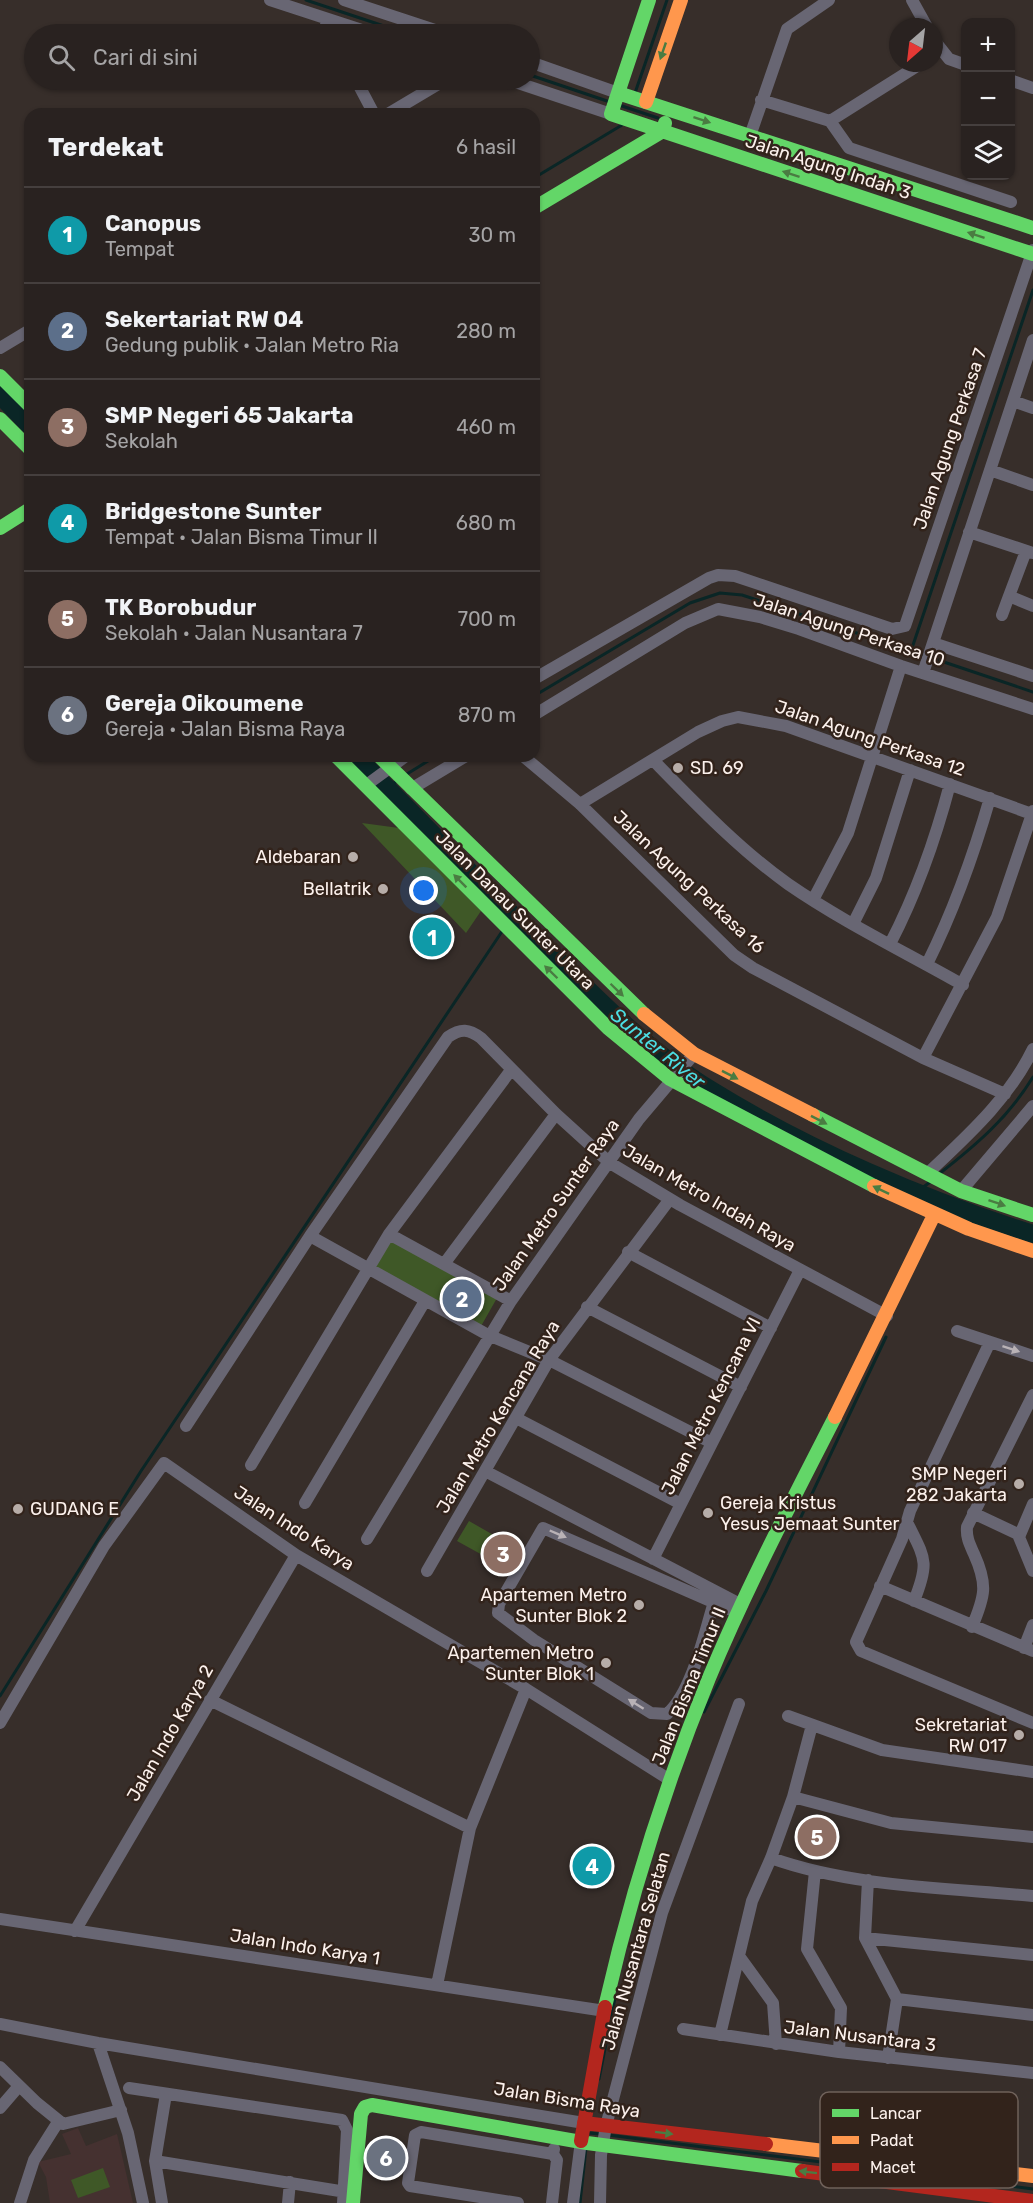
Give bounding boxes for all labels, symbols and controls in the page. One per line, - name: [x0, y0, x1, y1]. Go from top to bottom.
- north arrow: [889, 18, 943, 72]
- map controls: [961, 18, 1015, 180]
- button: +: [961, 18, 1015, 72]
- search box: [24, 24, 540, 90]
- icon: search: [45, 41, 78, 74]
- one-way arrow: [658, 42, 668, 60]
- text: Cari di sini: [93, 44, 198, 71]
- button: −: [961, 72, 1015, 126]
- one-way arrow: [693, 116, 711, 125]
- button: layers: [961, 126, 1015, 180]
- street label: Jalan Agung Indah 3: [742, 130, 914, 204]
- text: Terdekat: [48, 132, 163, 163]
- text: 6 hasil: [456, 135, 516, 159]
- one-way arrow: [782, 168, 800, 178]
- text: Canopus: [105, 210, 201, 237]
- text: 1: [63, 223, 72, 247]
- text: 30 m: [469, 223, 516, 247]
- one-way arrow: [967, 230, 985, 240]
- text: Tempat: [105, 237, 174, 261]
- text: Sekertariat RW 04: [105, 306, 303, 333]
- text: 2: [61, 319, 74, 343]
- text: 280 m: [456, 319, 516, 343]
- text: Gedung publik · Jalan Metro Ria: [105, 333, 399, 357]
- street label: Jalan Agung Perkasa 7: [909, 346, 991, 532]
- text: SMP Negeri 65 Jakarta: [105, 402, 354, 429]
- text: 3: [61, 415, 74, 439]
- text: 460 m: [456, 415, 516, 439]
- text: Sekolah: [105, 429, 178, 453]
- text: Bridgestone Sunter: [105, 498, 321, 525]
- text: 4: [61, 511, 74, 535]
- text: 680 m: [456, 511, 516, 535]
- text: Tempat · Jalan Bisma Timur II: [105, 525, 378, 549]
- street label: Jalan Agung Perkasa 10: [750, 589, 948, 671]
- text: TK Borobudur: [105, 594, 256, 621]
- text: 5: [61, 607, 74, 631]
- text: 700 m: [458, 607, 516, 631]
- text: Sekolah · Jalan Nusantara 7: [105, 621, 363, 645]
- text: Gereja Oikoumene: [105, 690, 304, 717]
- street label: Jalan Agung Perkasa 12: [772, 695, 968, 781]
- text: 6: [61, 703, 74, 727]
- text: 870 m: [458, 703, 516, 727]
- text: Gereja · Jalan Bisma Raya: [105, 717, 345, 741]
- place label: SD. 69: [690, 757, 744, 779]
- marker: SD. 69: [671, 761, 685, 775]
- street label: Jalan Agung Perkasa 16: [609, 806, 770, 958]
- street label: Jalan Danau Sunter Utara: [431, 826, 599, 994]
- place label: Aldebaran: [256, 846, 341, 868]
- marker: Aldebaran: [346, 850, 360, 864]
- one-way arrow: [453, 874, 467, 889]
- your location: [409, 876, 438, 905]
- place label: Bellatrik: [303, 878, 372, 900]
- marker: Bellatrik: [376, 882, 390, 896]
- pin: 1: [412, 914, 452, 960]
- one-way arrow: [544, 965, 559, 979]
- one-way arrow: [610, 982, 624, 996]
- water label: Sunter River: [606, 1003, 711, 1094]
- one-way arrow: [721, 1069, 739, 1079]
- street label: Jalan Metro Sunter Raya: [488, 1115, 624, 1295]
- one-way arrow: [810, 1115, 828, 1125]
- street label: Jalan Metro Indah Raya: [618, 1139, 800, 1257]
- one-way arrow: [873, 1185, 890, 1194]
- one-way arrow: [988, 1199, 1006, 1208]
- pin: 2: [442, 1276, 482, 1322]
- street label: Jalan Metro Kencana VI: [657, 1314, 765, 1498]
- street label: Jalan Metro Kencana Raya: [432, 1317, 564, 1517]
- one-way arrow: [1002, 1345, 1020, 1354]
- place label: SMP Negeri 282 Jakarta: [906, 1463, 1007, 1506]
- marker: SMP Negeri 282 Jakarta: [1012, 1477, 1026, 1491]
- street label: Jalan Indo Karya: [230, 1481, 358, 1575]
- place label: Gereja Kristus Yesus Jemaat Sunter: [720, 1492, 899, 1535]
- place label: GUDANG E: [30, 1498, 119, 1520]
- marker: GUDANG E: [11, 1502, 25, 1516]
- marker: Gereja Kristus Yesus Jemaat Sunter: [701, 1506, 715, 1520]
- one-way arrow: [549, 1529, 567, 1539]
- pin: 3: [484, 1532, 522, 1576]
- place label: Apartemen Metro Sunter Blok 2: [481, 1584, 627, 1627]
- marker: Apartemen Metro Sunter Blok 2: [632, 1598, 646, 1612]
- street label: Jalan Bisma Timur II: [647, 1604, 731, 1768]
- place label: Apartemen Metro Sunter Blok 1: [448, 1642, 594, 1685]
- marker: Apartemen Metro Sunter Blok 1: [599, 1656, 613, 1670]
- street label: Jalan Indo Karya 2: [122, 1661, 218, 1805]
- one-way arrow: [628, 1699, 644, 1710]
- place label: Sekretariat RW 017: [915, 1714, 1007, 1757]
- marker: Sekretariat RW 017: [1012, 1728, 1026, 1742]
- pin: 5: [798, 1814, 836, 1860]
- pin: 4: [572, 1844, 612, 1888]
- street label: Jalan Nusantara Selatan: [597, 1849, 675, 2053]
- street label: Jalan Indo Karya 1: [229, 1924, 381, 1970]
- street label: Jalan Nusantara 3: [783, 2016, 937, 2056]
- street label: Jalan Bisma Raya: [492, 2078, 642, 2122]
- legend: [820, 2092, 1018, 2188]
- text: Lancar: [870, 2104, 921, 2123]
- one-way arrow: [655, 2128, 674, 2138]
- text: Padat: [870, 2131, 913, 2150]
- pin: 6: [366, 2136, 406, 2180]
- text: Macet: [870, 2158, 916, 2177]
- one-way arrow: [799, 2167, 818, 2176]

